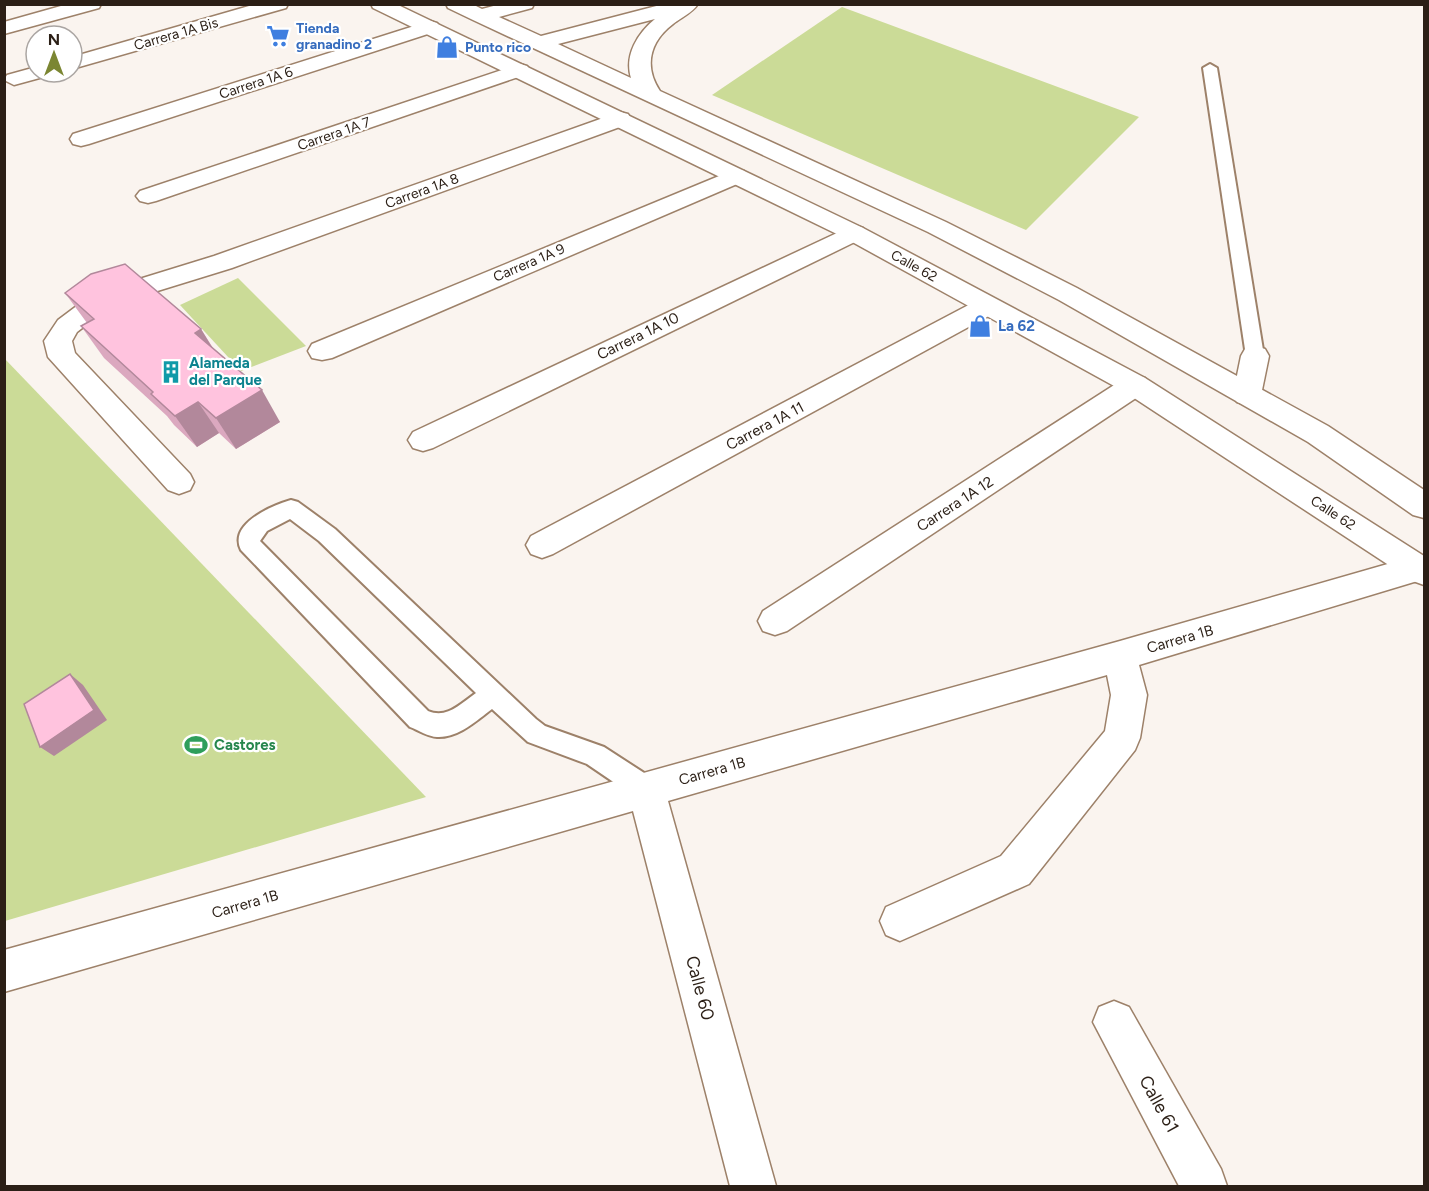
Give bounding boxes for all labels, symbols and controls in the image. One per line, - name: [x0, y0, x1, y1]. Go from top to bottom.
- street label: Carrera 1A Bis: [132, 14, 220, 54]
- place label: Tienda granadino 2: [296, 20, 372, 53]
- supermarket icon: Tienda granadino 2: [265, 23, 291, 49]
- north arrow: [24, 24, 84, 84]
- text: N: [48, 30, 60, 49]
- shop icon: Punto rico: [434, 34, 460, 60]
- place label: Punto rico: [465, 39, 531, 56]
- street label: Carrera 1A 6: [217, 63, 295, 103]
- street label: Carrera 1A 7: [295, 113, 373, 154]
- street label: Carrera 1A 8: [383, 170, 461, 212]
- street label: Carrera 1A 9: [491, 240, 568, 286]
- street label: Calle 62: [888, 246, 940, 286]
- street label: Carrera 1A 10: [594, 308, 682, 364]
- shop icon: La 62: [967, 313, 993, 339]
- place label: La 62: [998, 317, 1035, 335]
- place label: Alameda del Parque: [189, 354, 262, 389]
- building icon: Alameda del Parque: [158, 359, 184, 385]
- street label: Carrera 1A 11: [723, 398, 807, 454]
- street label: Carrera 1A 12: [913, 473, 997, 535]
- street label: Calle 62: [1307, 492, 1359, 534]
- street label: Carrera 1B: [1145, 621, 1215, 657]
- sports icon: Castores: [183, 732, 209, 758]
- place label: Castores: [214, 736, 275, 754]
- street label: Carrera 1B: [677, 753, 747, 789]
- street label: Carrera 1B: [210, 886, 280, 922]
- street label: Calle 60: [681, 953, 719, 1023]
- street label: Calle 61: [1134, 1072, 1184, 1136]

